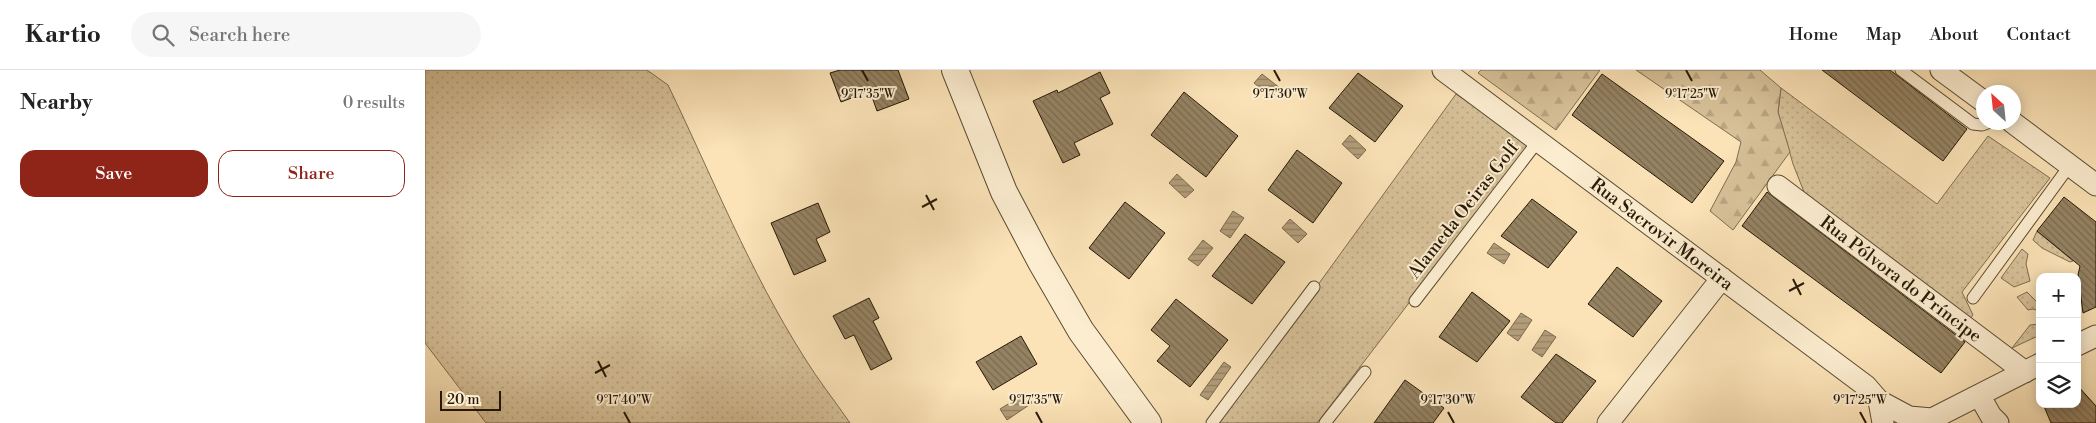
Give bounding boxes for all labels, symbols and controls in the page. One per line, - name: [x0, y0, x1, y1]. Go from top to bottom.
- search box: [131, 12, 481, 57]
- text: Kartio: [25, 20, 101, 50]
- icon: search: [149, 21, 177, 49]
- text: Search here: [189, 23, 290, 47]
- text: Home: [1789, 23, 1838, 46]
- text: Map: [1866, 23, 1902, 46]
- text: About: [1930, 23, 1979, 46]
- text: Contact: [2007, 23, 2071, 46]
- north arrow: [1976, 85, 2021, 130]
- text: 9°17'35"W: [841, 87, 896, 102]
- text: 9°17'30"W: [1252, 87, 1309, 102]
- text: 9°17'25"W: [1665, 87, 1720, 102]
- text: Nearby: [20, 90, 93, 116]
- text: 0 results: [343, 93, 405, 113]
- street label: Alameda Oeiras Golf: [1402, 136, 1525, 284]
- button: Save: [20, 150, 208, 197]
- button: Share: [218, 150, 405, 197]
- street label: Rua Sacrovir Moreira: [1586, 173, 1739, 296]
- street label: Rua Pólvora do Príncipe: [1815, 211, 1986, 348]
- map controls: [2036, 273, 2081, 408]
- button: +: [2036, 273, 2081, 318]
- button: −: [2036, 318, 2081, 363]
- button: layers: [2036, 363, 2081, 408]
- scale bar: [440, 388, 501, 411]
- text: 20 m: [447, 391, 479, 409]
- text: 9°17'40"W: [596, 393, 653, 408]
- text: 9°17'35"W: [1009, 393, 1064, 408]
- text: 9°17'30"W: [1420, 393, 1477, 408]
- text: 9°17'25"W: [1833, 393, 1888, 408]

